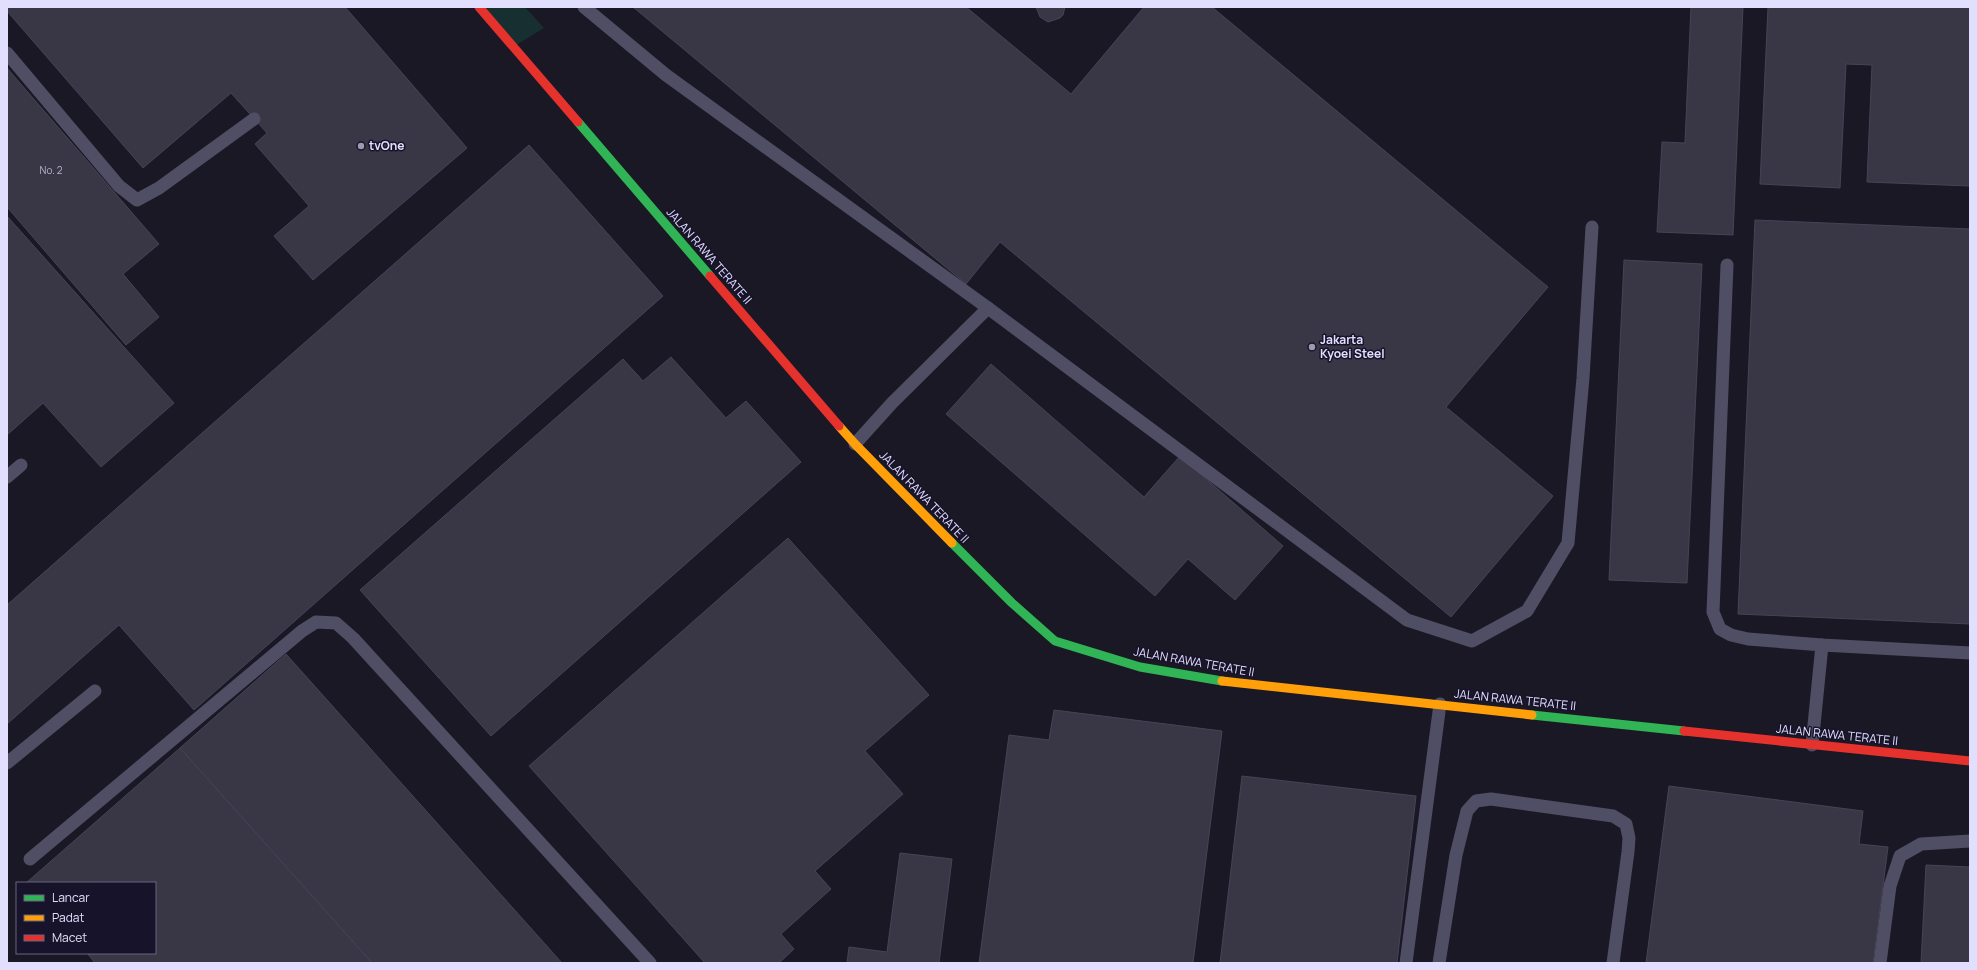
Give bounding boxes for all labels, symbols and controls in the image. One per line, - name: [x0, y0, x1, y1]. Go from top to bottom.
- place label: tvOne: [369, 137, 404, 154]
- marker: tvOne: [356, 141, 366, 151]
- house number: No. 2: [40, 163, 63, 177]
- street label: JALAN RAWA TERATE II: [663, 204, 756, 307]
- place label: Jakarta Kyoei Steel: [1320, 331, 1385, 362]
- marker: Jakarta Kyoei Steel: [1307, 342, 1317, 352]
- street label: JALAN RAWA TERATE II: [876, 447, 973, 547]
- street label: JALAN RAWA TERATE II: [1132, 643, 1256, 681]
- street label: JALAN RAWA TERATE II: [1453, 685, 1577, 714]
- street label: JALAN RAWA TERATE II: [1775, 720, 1899, 749]
- legend: [16, 882, 156, 954]
- text: Lancar: [52, 889, 90, 906]
- text: Padat: [52, 909, 84, 926]
- text: Macet: [52, 929, 87, 946]

